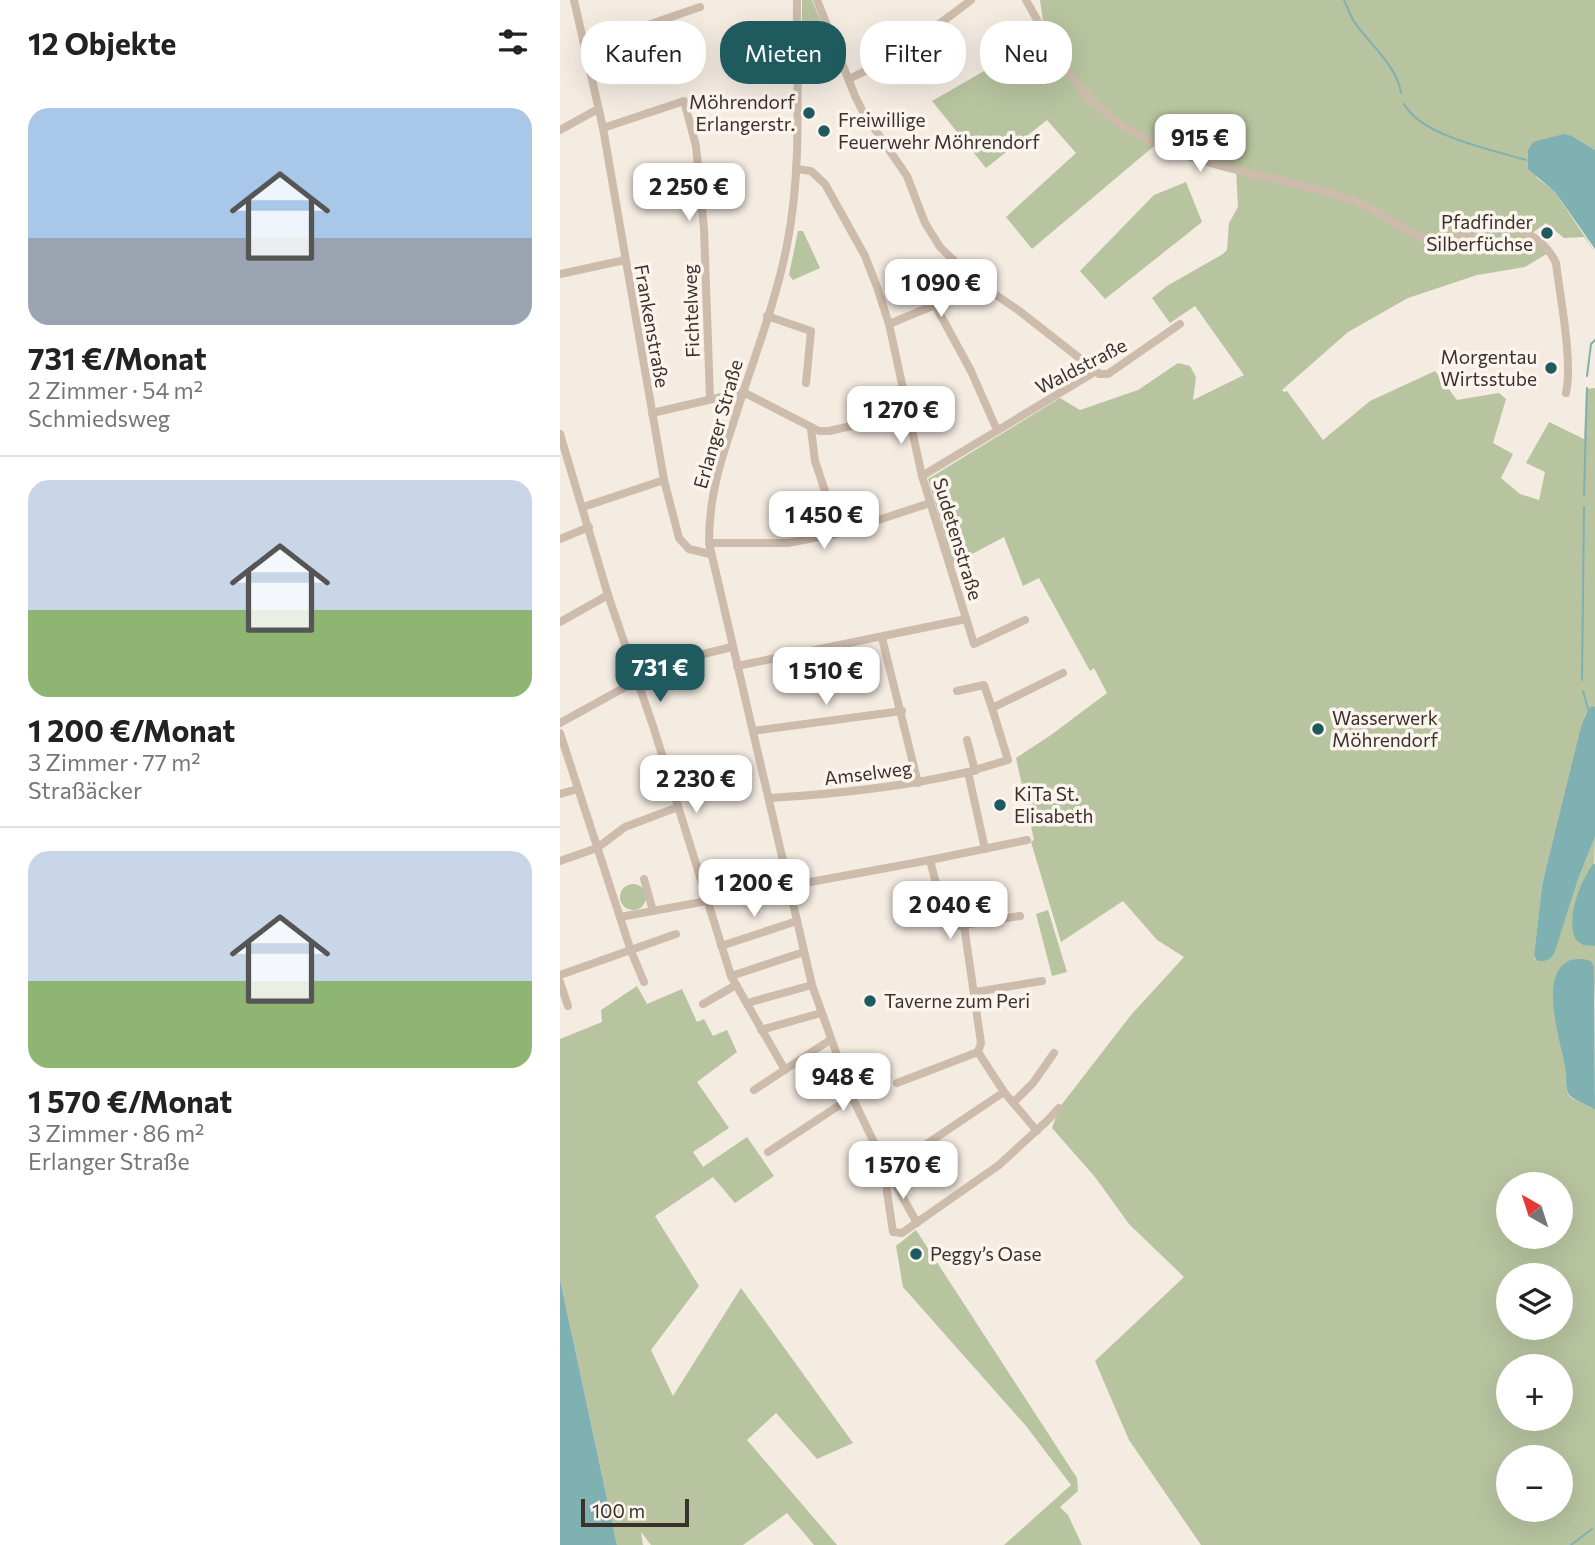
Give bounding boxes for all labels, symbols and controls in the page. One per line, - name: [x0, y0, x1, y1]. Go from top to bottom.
- chip: Kaufen: [581, 21, 706, 84]
- chip: Mieten: [720, 21, 846, 84]
- chip: Filter: [860, 21, 966, 84]
- chip: Neu: [980, 21, 1072, 84]
- icon: filters: [494, 23, 532, 61]
- text: 12 Objekte: [28, 24, 176, 61]
- place label: Möhrendorf Erlangerstr.: [689, 90, 795, 135]
- marker: Möhrendorf Erlangerstr.: [801, 105, 817, 121]
- place label: Freiwillige Feuerwehr Möhrendorf: [838, 108, 1040, 153]
- pin: 915 €: [1151, 114, 1249, 174]
- marker: Freiwillige Feuerwehr Möhrendorf: [816, 123, 832, 139]
- text: 915 €: [1171, 123, 1229, 151]
- icon: home: [217, 153, 343, 279]
- pin: 2 250 €: [624, 164, 754, 223]
- text: 2 250 €: [649, 172, 729, 200]
- place label: Pfadfinder Silberfüchse: [1426, 210, 1533, 255]
- marker: Pfadfinder Silberfüchse: [1539, 225, 1555, 241]
- pin: 1 090 €: [876, 260, 1006, 319]
- street label: Frankenstraße: [630, 262, 675, 389]
- street label: Fichtelweg: [677, 264, 704, 358]
- text: 1 090 €: [901, 268, 981, 296]
- street label: Waldstraße: [1031, 333, 1130, 398]
- text: 731 €/Monat: [28, 339, 207, 376]
- place label: Morgentau Wirtsstube: [1440, 345, 1537, 390]
- street label: Erlanger Straße: [688, 357, 747, 491]
- marker: Morgentau Wirtsstube: [1543, 360, 1559, 376]
- text: 2 Zimmer · 54 m²: [28, 376, 203, 404]
- pin: 1 270 €: [836, 386, 966, 446]
- text: 1 270 €: [863, 395, 939, 423]
- text: Schmiedsweg: [28, 404, 170, 432]
- street label: Sudetenstraße: [929, 475, 988, 603]
- pin: 1 450 €: [759, 491, 889, 551]
- text: 1 450 €: [785, 500, 863, 528]
- icon: home: [217, 525, 343, 651]
- pin: 731 €: [611, 644, 709, 704]
- pin: 1 510 €: [761, 648, 891, 707]
- text: 731 €: [631, 653, 689, 681]
- text: 1 510 €: [789, 656, 863, 684]
- place label: Wasserwerk Möhrendorf: [1332, 706, 1438, 751]
- text: 1 200 €/Monat: [28, 711, 235, 748]
- marker: Wasserwerk Möhrendorf: [1310, 721, 1326, 737]
- text: 3 Zimmer · 77 m²: [28, 748, 201, 776]
- pin: 2 230 €: [631, 756, 761, 815]
- street label: Amselweg: [823, 756, 913, 789]
- text: 2 230 €: [656, 764, 736, 792]
- text: Straßäcker: [28, 776, 142, 804]
- place label: KiTa St. Elisabeth: [1014, 782, 1093, 827]
- marker: KiTa St. Elisabeth: [992, 797, 1008, 813]
- pin: 1 200 €: [689, 860, 819, 919]
- text: 1 200 €: [715, 868, 793, 896]
- pin: 2 040 €: [885, 881, 1015, 941]
- text: 2 040 €: [909, 890, 991, 918]
- icon: home: [217, 896, 343, 1022]
- place label: Taverne zum Peri: [884, 989, 1030, 1012]
- marker: Taverne zum Peri: [862, 993, 878, 1009]
- pin: 948 €: [794, 1054, 892, 1113]
- text: 948 €: [811, 1062, 875, 1090]
- text: 1 570 €/Monat: [28, 1082, 232, 1119]
- text: 3 Zimmer · 86 m²: [28, 1119, 204, 1147]
- pin: 1 570 €: [838, 1142, 968, 1201]
- text: Erlanger Straße: [28, 1147, 190, 1175]
- text: 1 570 €: [865, 1150, 941, 1178]
- north arrow: [1496, 1172, 1573, 1250]
- map controls: [1496, 1172, 1573, 1522]
- place label: Peggy’s Oase: [930, 1242, 1042, 1265]
- marker: Peggy’s Oase: [908, 1246, 924, 1262]
- button: layers: [1496, 1263, 1573, 1340]
- button: +: [1496, 1354, 1573, 1431]
- button: −: [1496, 1445, 1573, 1522]
- scale bar: [581, 1496, 690, 1528]
- text: 100 m: [592, 1499, 645, 1522]

